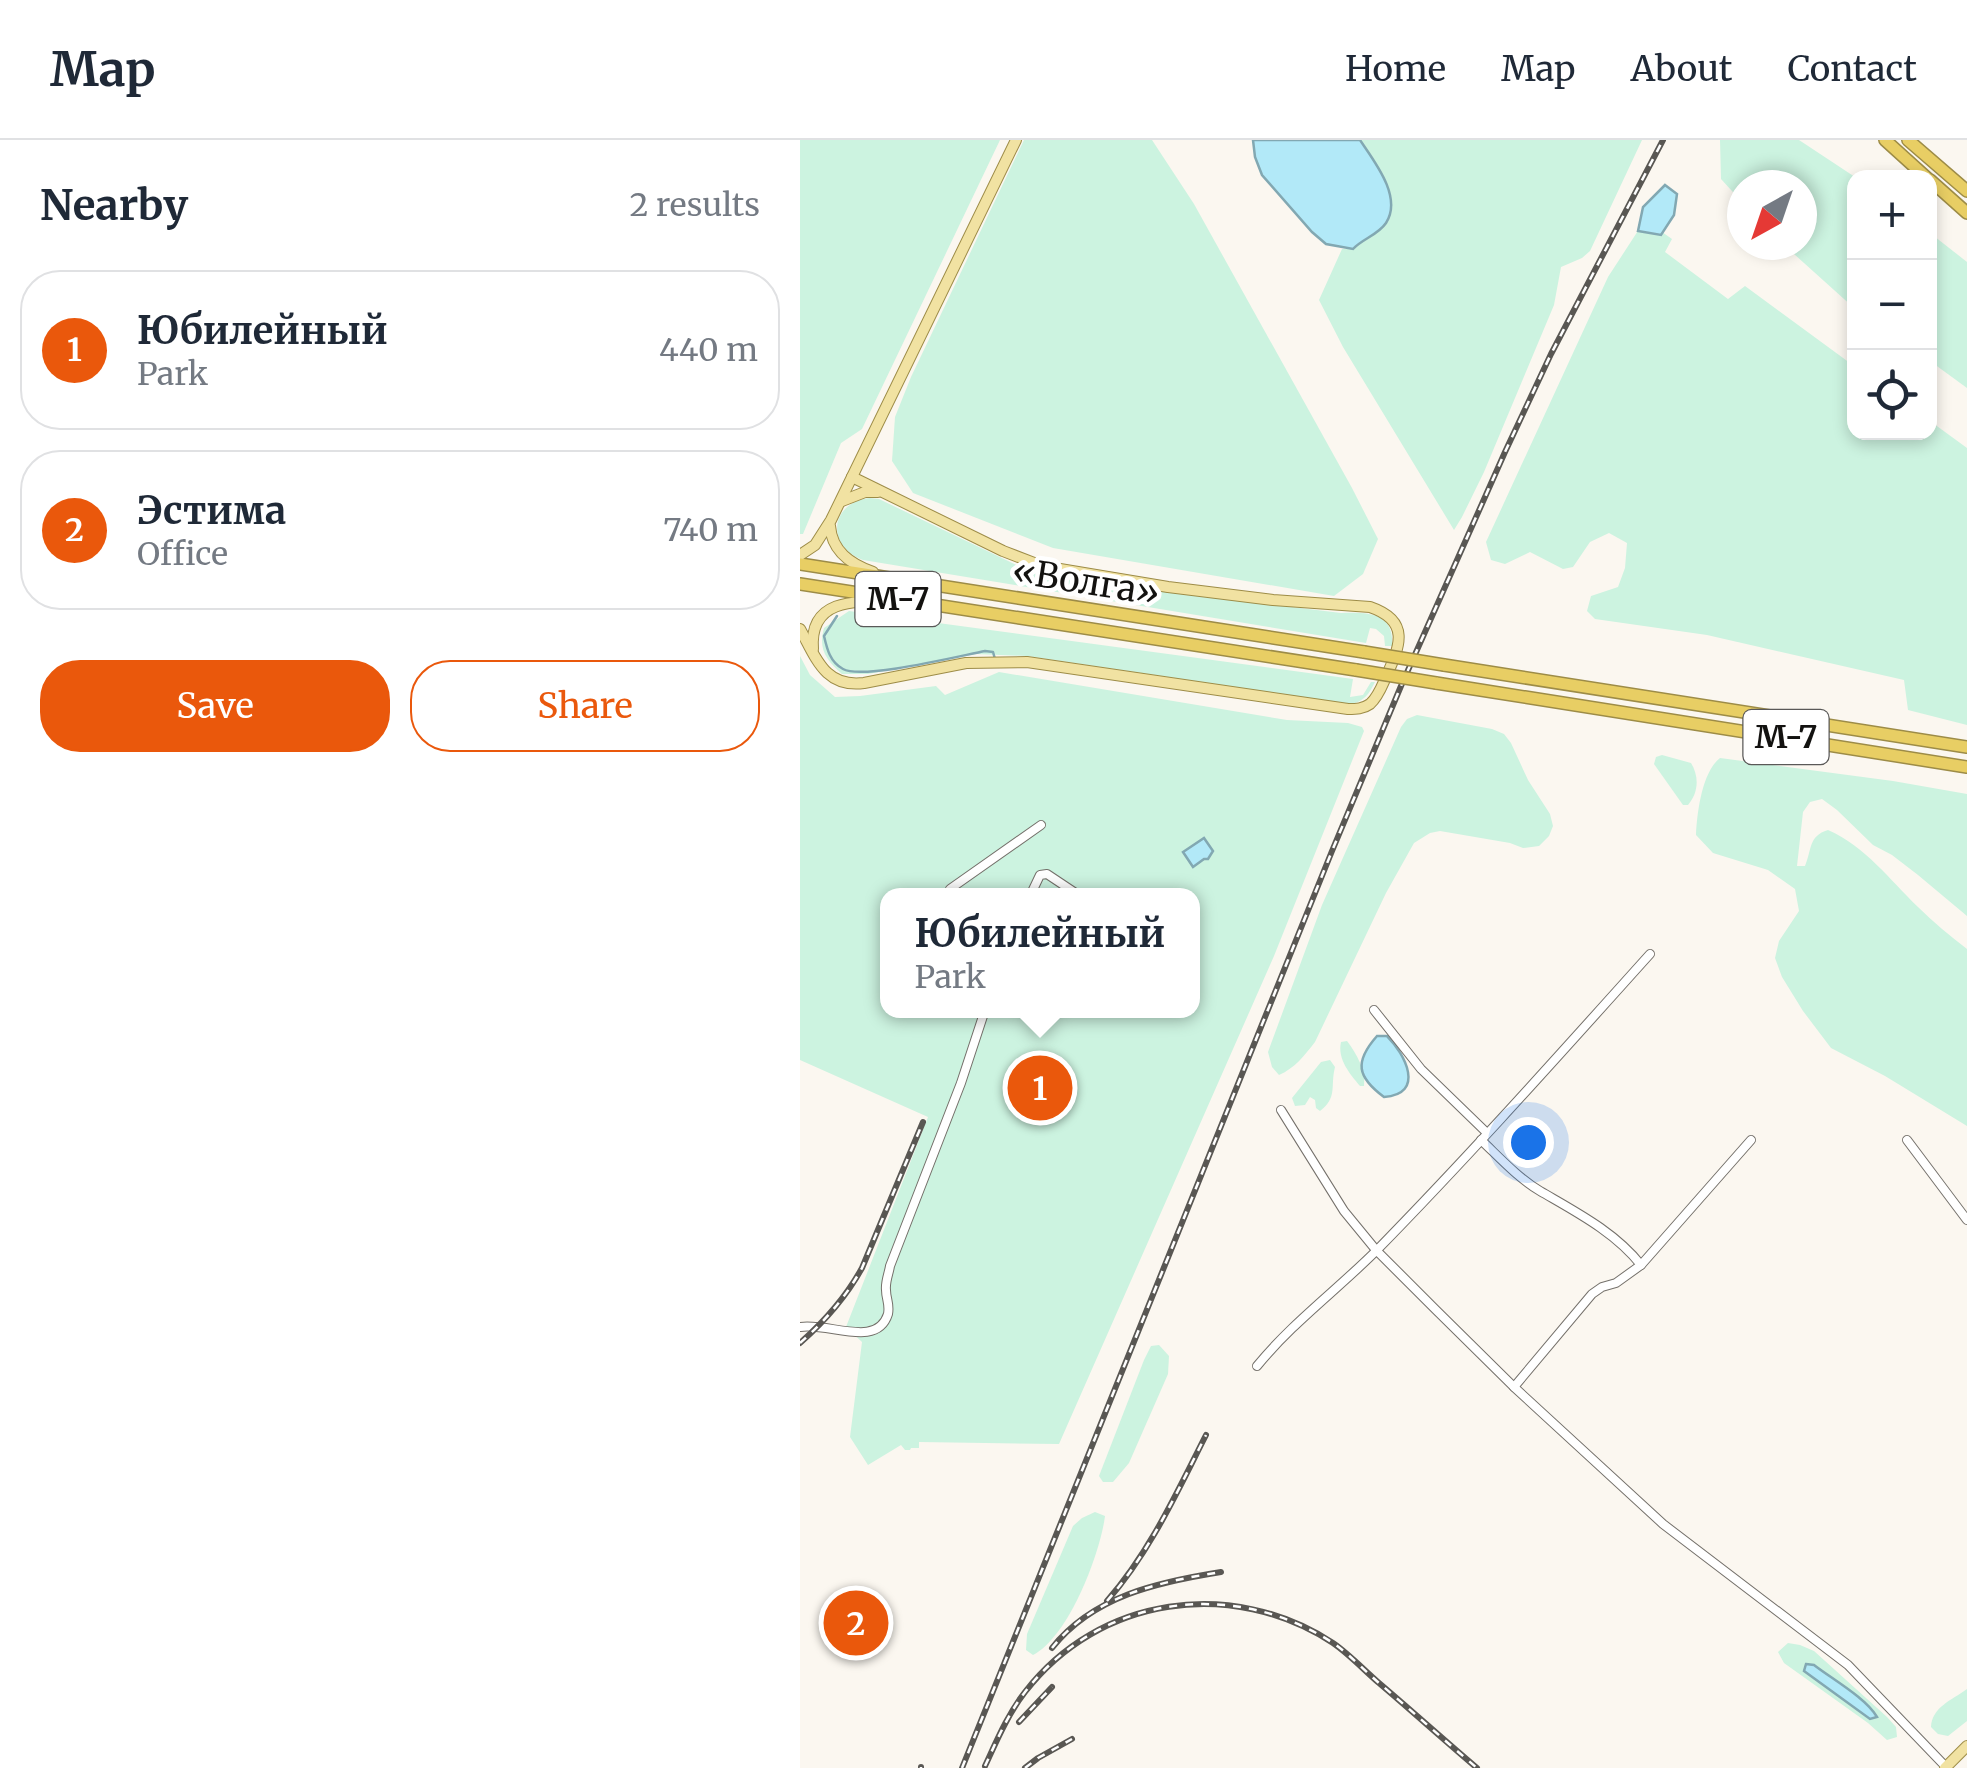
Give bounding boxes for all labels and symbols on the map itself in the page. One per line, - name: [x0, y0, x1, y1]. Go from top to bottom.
- north arrow: [1727, 170, 1817, 260]
- street label: «Волга»: [1009, 549, 1163, 615]
- road number: М-7: [856, 572, 940, 626]
- road number: М-7: [1744, 710, 1828, 764]
- pin: 1: [1008, 1050, 1072, 1126]
- your location: [1503, 1117, 1554, 1168]
- pin: 2: [823, 1586, 888, 1660]

